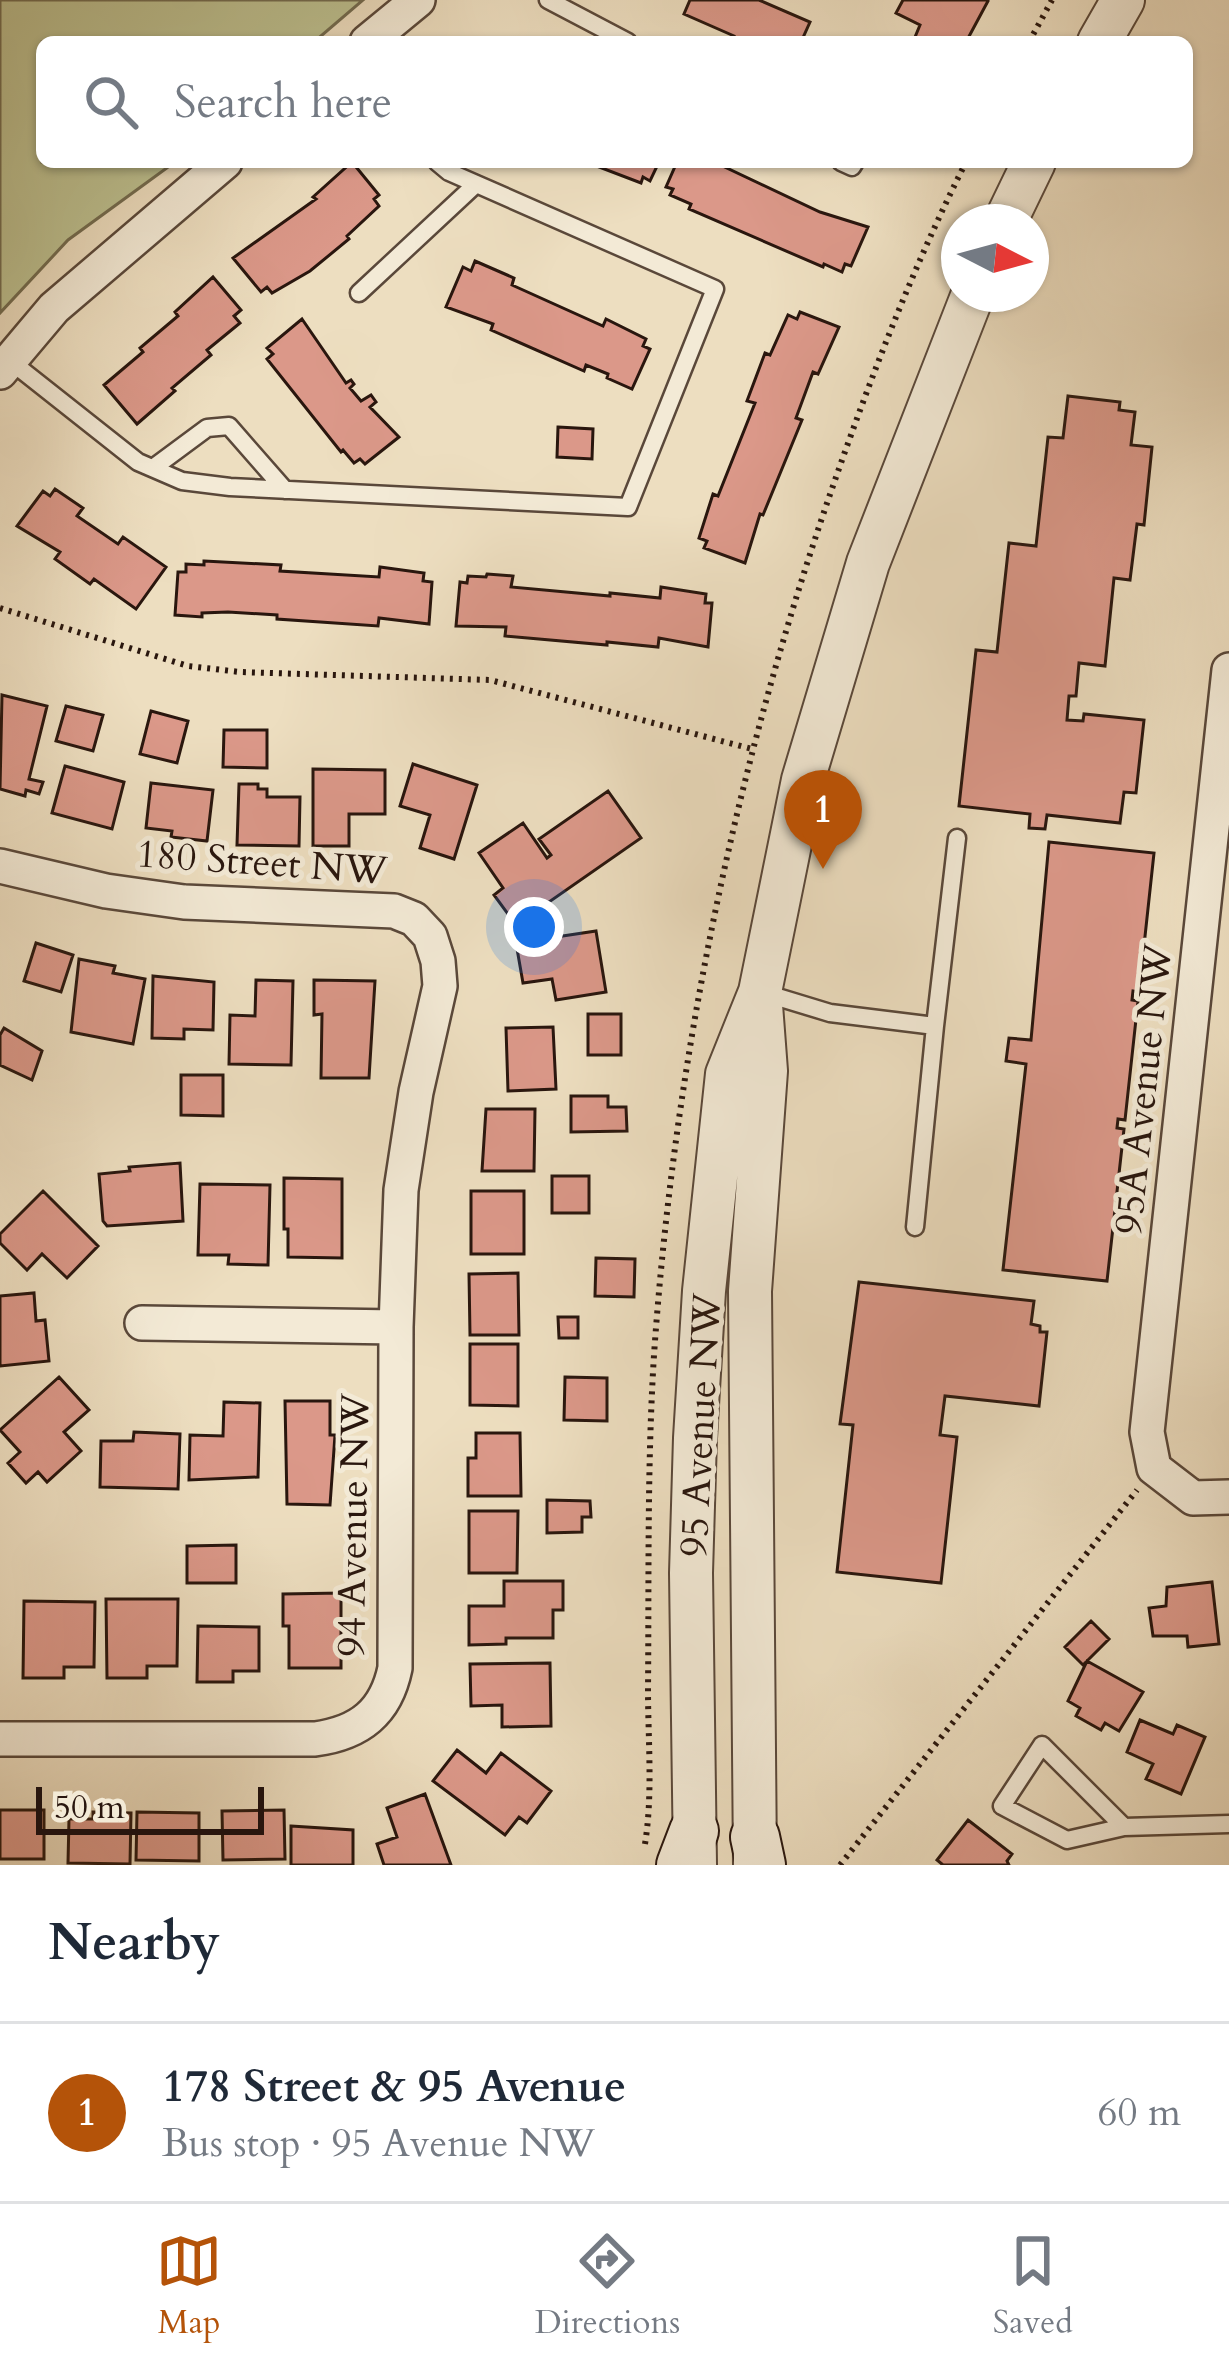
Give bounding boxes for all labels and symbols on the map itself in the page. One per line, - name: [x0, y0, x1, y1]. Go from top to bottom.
- north arrow: [941, 204, 1049, 312]
- pin: 1: [784, 770, 862, 869]
- street label: 180 Street NW: [135, 827, 389, 898]
- your location: [504, 897, 564, 957]
- street label: 95A Avenue NW: [1102, 941, 1185, 1237]
- street label: 95 Avenue NW: [667, 1292, 734, 1558]
- street label: 94 Avenue NW: [325, 1393, 382, 1657]
- scale bar: [36, 1781, 264, 1834]

